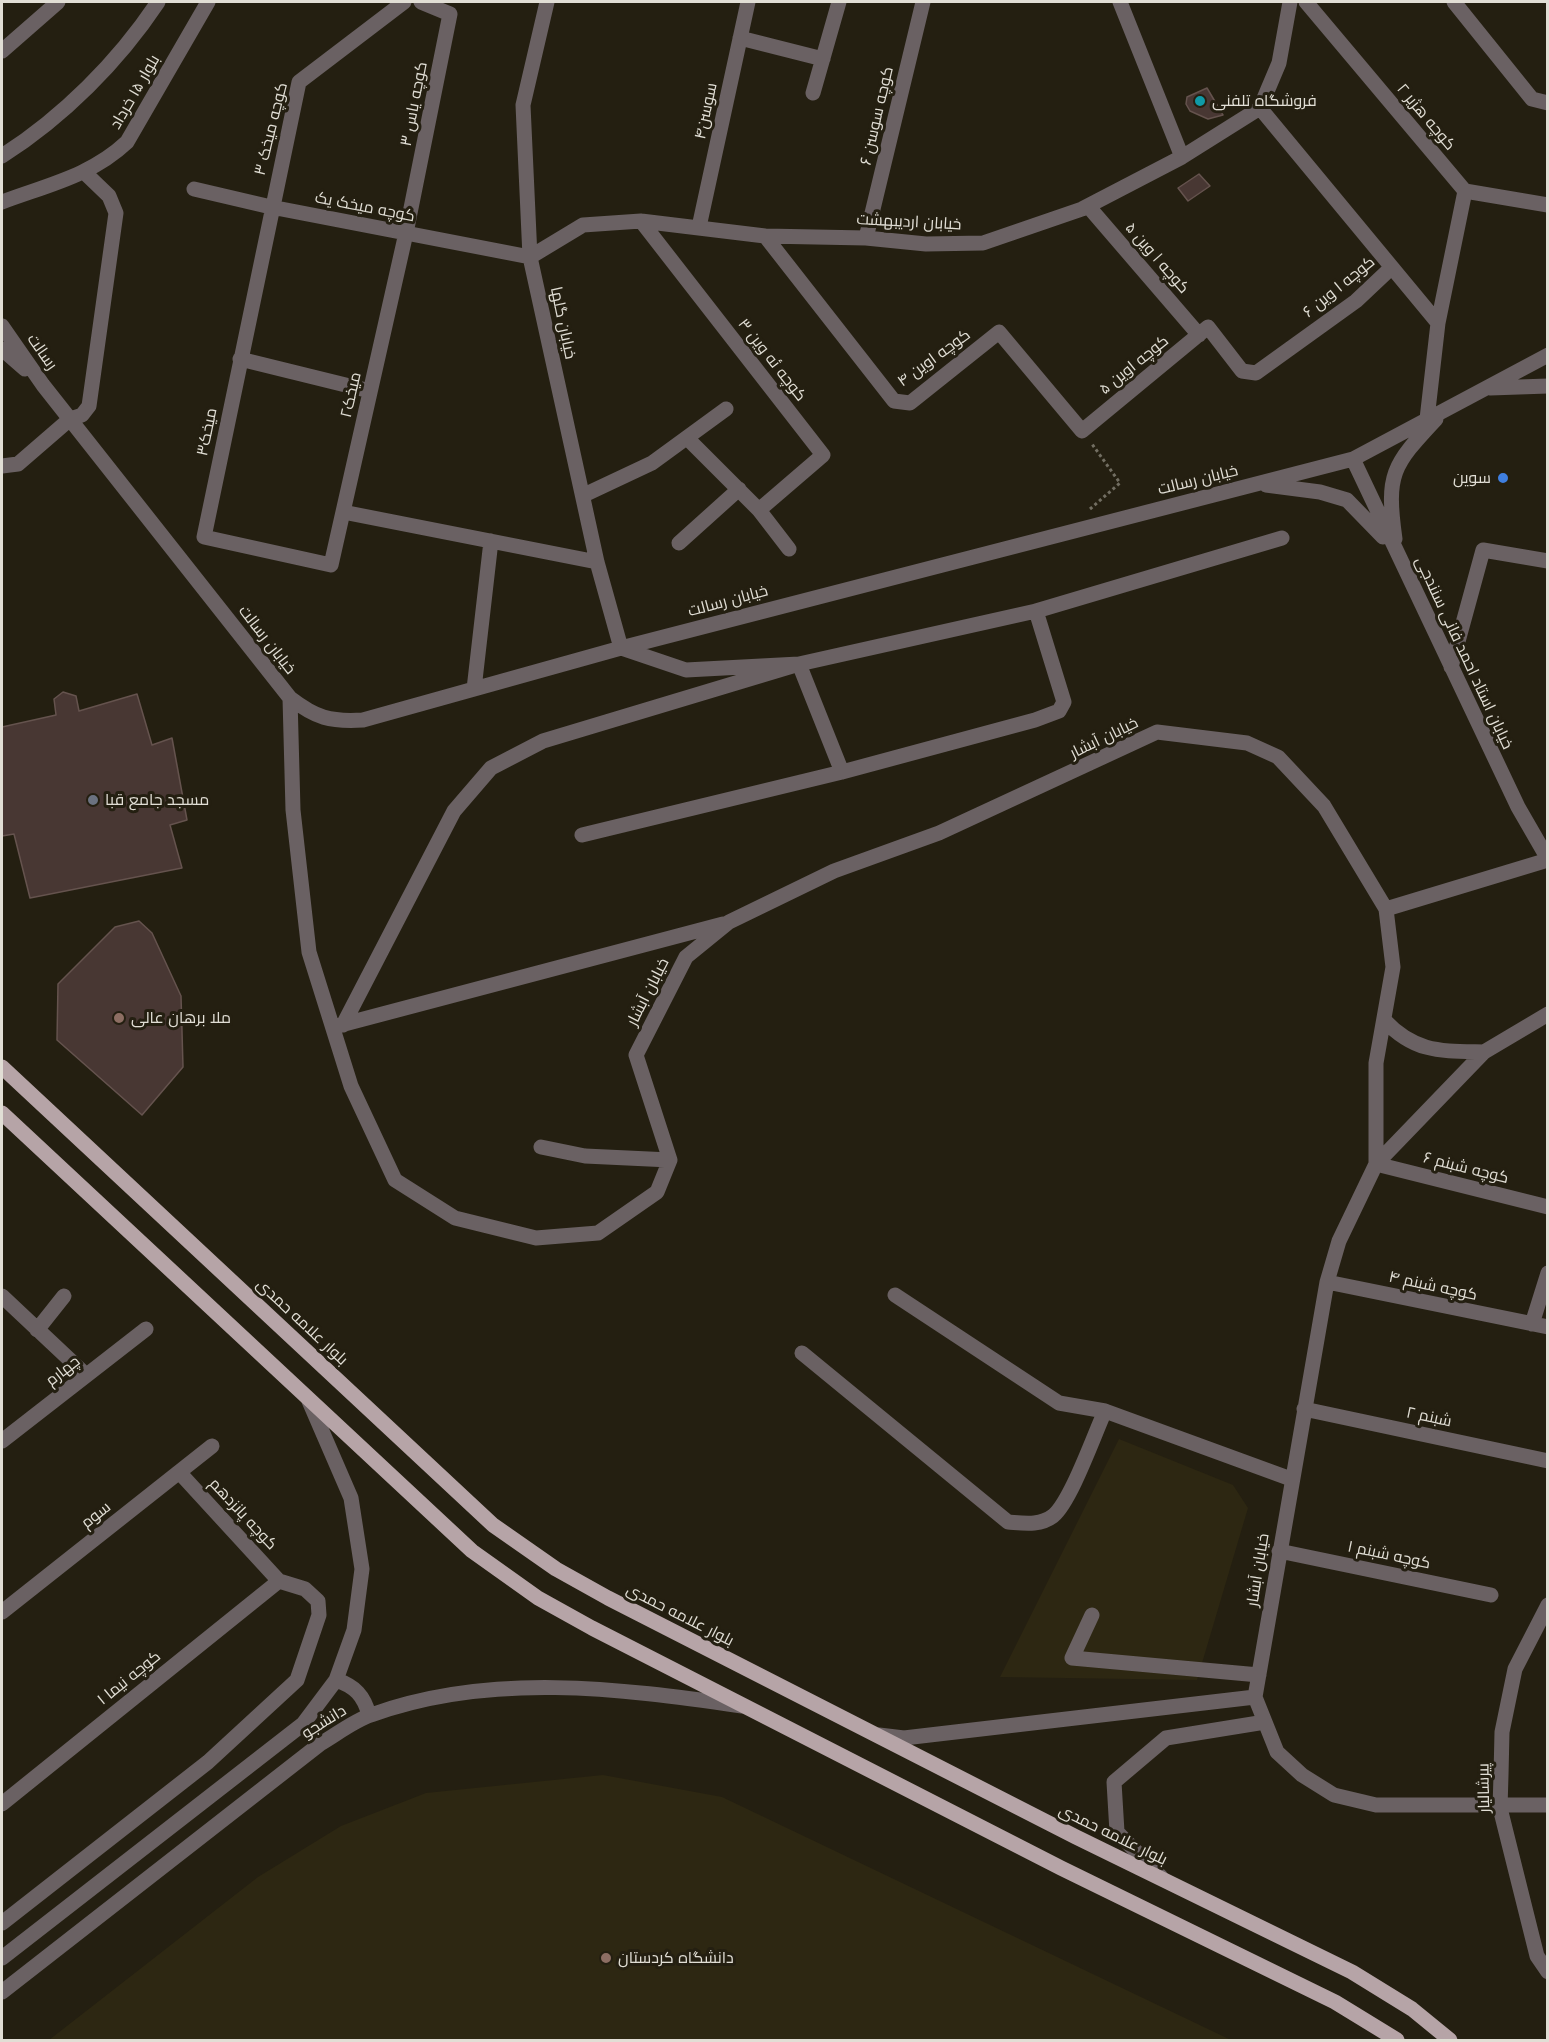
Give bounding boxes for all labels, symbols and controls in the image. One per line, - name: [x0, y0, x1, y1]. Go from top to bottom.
- street label: بلوار ۱۵ خرداد: [106, 51, 164, 133]
- street label: کوچه یاس ۳: [396, 60, 432, 148]
- street label: کوچه سوسن ۶: [856, 65, 898, 167]
- street label: کوچه هژیر ۲: [1392, 80, 1460, 154]
- street label: کوچه میخک ۳: [250, 81, 292, 177]
- street label: سوسن۴: [691, 81, 721, 141]
- place label: فروشگاه تلفنی: [1212, 91, 1317, 111]
- marker: فروشگاه تلفنی: [1193, 94, 1207, 108]
- street label: کوچه میخک یک: [313, 188, 417, 226]
- street label: خیابان اردیبهشت: [856, 210, 962, 234]
- street label: کوچه ا وین ۵: [1121, 218, 1193, 298]
- street label: کوچه ا وین ۶: [1299, 252, 1379, 322]
- street label: خیابان گلها: [546, 285, 580, 361]
- street label: کوچه ئه وین ۳: [734, 315, 810, 405]
- street label: کوچه اوین ۴: [894, 325, 974, 391]
- street label: رسالت: [23, 330, 61, 374]
- street label: کوچه اوین ۵: [1095, 331, 1173, 399]
- street label: میخک۲: [336, 370, 366, 420]
- street label: میخک۳: [193, 406, 221, 458]
- street label: خیابان رسالت: [1156, 461, 1240, 499]
- place label: سوین: [1453, 468, 1491, 488]
- marker: سوین: [1496, 471, 1510, 485]
- street label: خیابان استاد احمد فانی سنندجی: [1411, 554, 1517, 752]
- street label: خیابان رسالت: [686, 581, 770, 621]
- street label: خیابان رسالت: [234, 602, 300, 678]
- street label: خیابان آبشار: [1067, 713, 1141, 763]
- place label: مسجد جامع قبا: [105, 790, 209, 810]
- marker: مسجد جامع قبا: [86, 793, 100, 807]
- street label: خیابان آبشار: [623, 955, 673, 1029]
- place label: ملا برهان عالی: [131, 1008, 231, 1028]
- marker: ملا برهان عالی: [112, 1011, 126, 1025]
- street label: کوچه شبنم ۶: [1421, 1148, 1511, 1188]
- street label: کوچه شبنم ۴: [1387, 1267, 1479, 1305]
- street label: بلوار علامه حمدی: [252, 1275, 352, 1369]
- street label: چهارم: [42, 1352, 84, 1390]
- street label: شبنم ۲: [1404, 1403, 1454, 1431]
- street label: کوچه پانزدهم: [205, 1474, 281, 1554]
- street label: سوم: [77, 1497, 115, 1533]
- street label: خیابان آبشار: [1243, 1532, 1273, 1608]
- street label: کوچه شبنم ۱: [1346, 1537, 1432, 1573]
- street label: بلوار علامه حمدی: [623, 1580, 737, 1650]
- street label: کوچه نیما ۱: [93, 1647, 165, 1709]
- street label: دانشجو: [298, 1701, 350, 1743]
- street label: پیرشالیار: [1474, 1763, 1494, 1813]
- street label: بلوار علامه حمدی: [1056, 1800, 1170, 1870]
- place label: دانشگاه کردستان: [618, 1948, 734, 1968]
- marker: دانشگاه کردستان: [599, 1951, 613, 1965]

